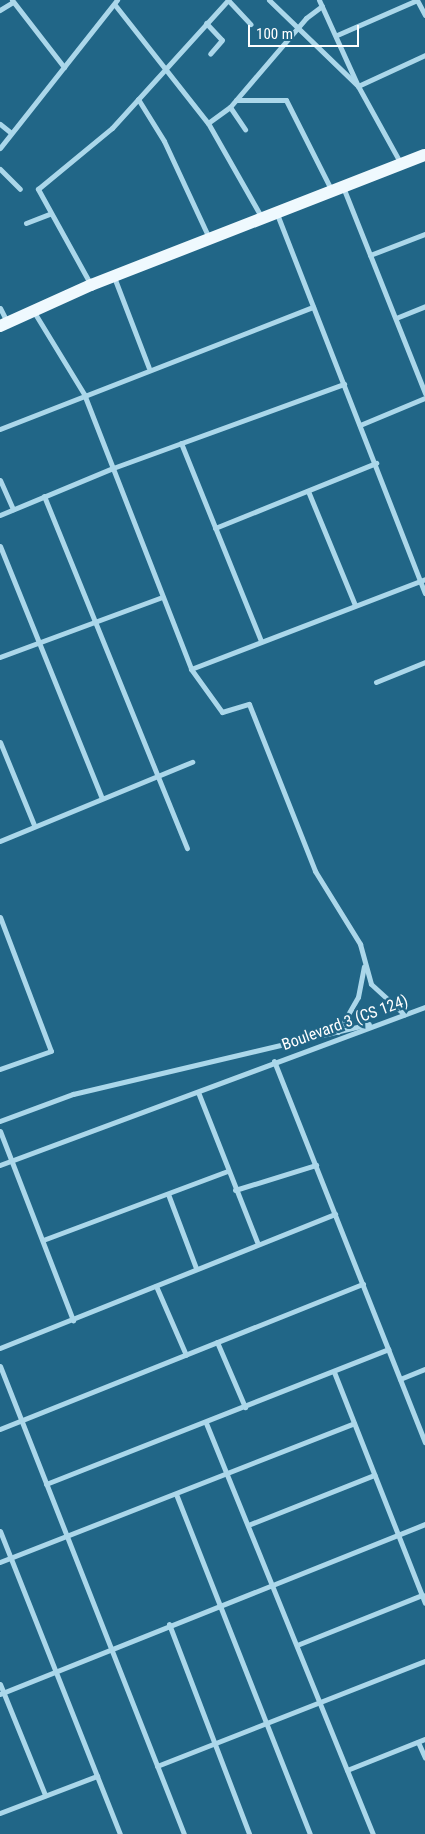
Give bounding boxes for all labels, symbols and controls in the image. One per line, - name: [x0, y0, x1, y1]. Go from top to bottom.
- scale bar: [250, 15, 361, 47]
- text: 100 m: [256, 25, 293, 43]
- street label: Boulevard 3 (CS 124): [279, 991, 411, 1055]

